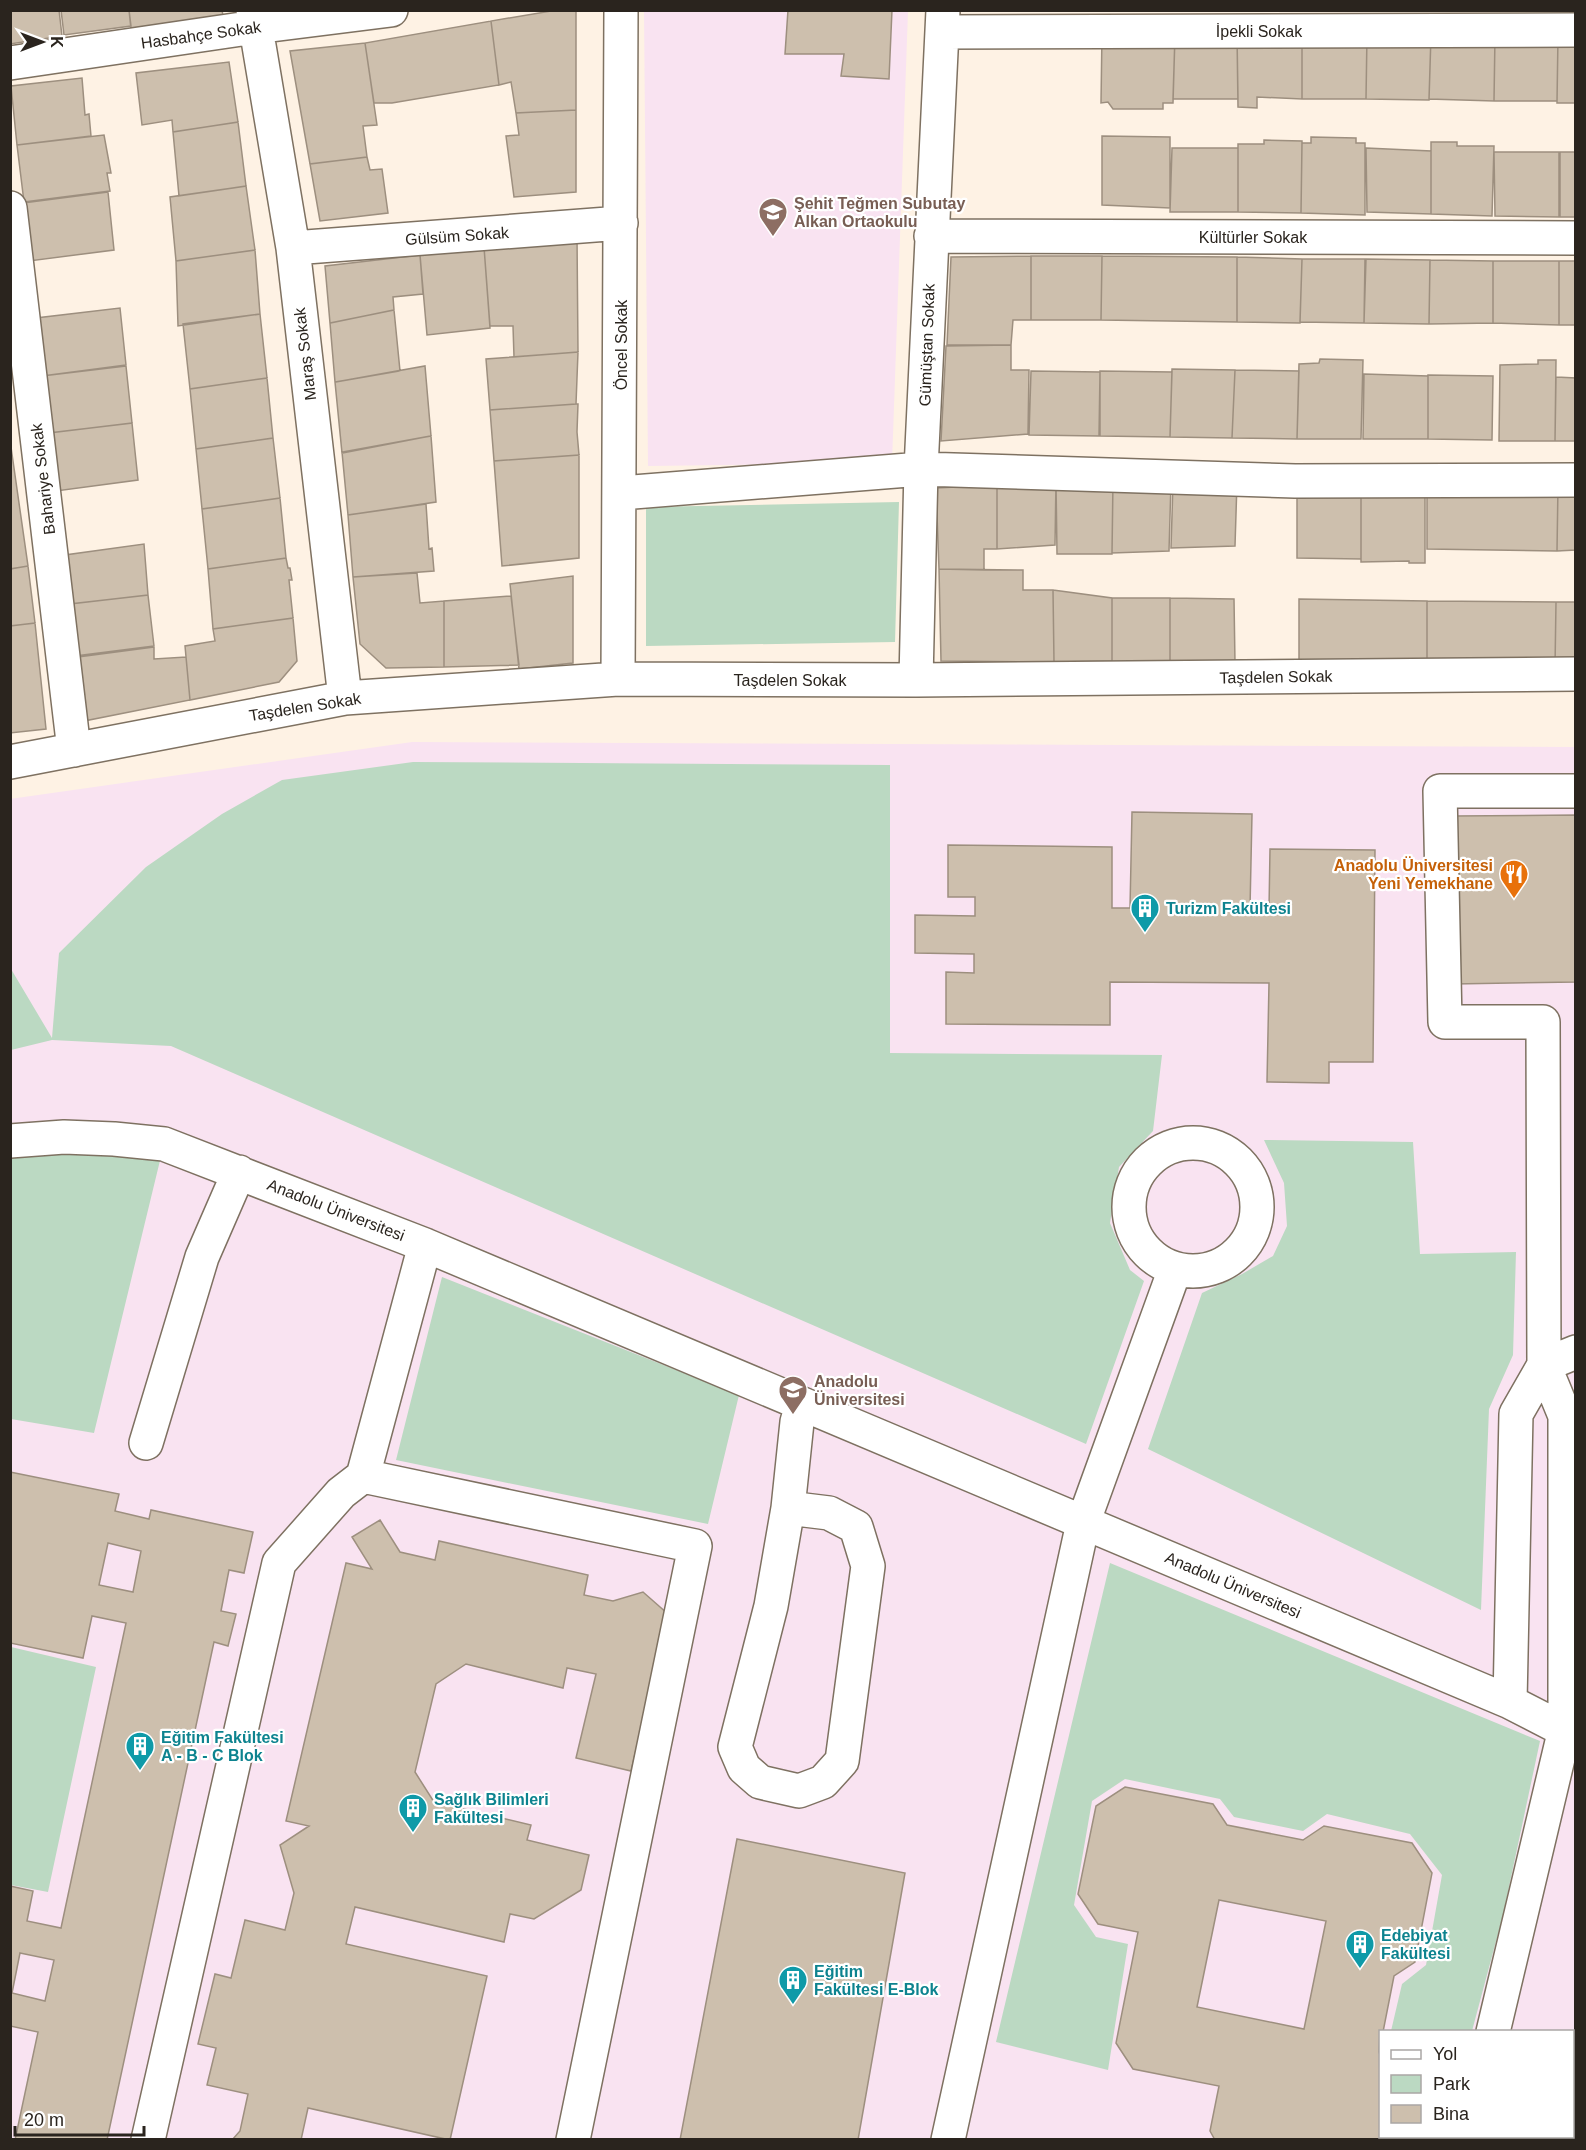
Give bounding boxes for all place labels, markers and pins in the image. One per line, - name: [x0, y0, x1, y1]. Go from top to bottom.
- place label: Şehit Teğmen Subutay Alkan Ortaokulu: [794, 195, 965, 230]
- school or university icon: Şehit Teğmen Subutay Alkan Ortaokulu: [757, 196, 789, 238]
- place label: Anadolu Üniversitesi Yeni Yemekhane: [1334, 856, 1493, 892]
- restaurant icon: Anadolu Üniversitesi Yeni Yemekhane: [1498, 858, 1530, 900]
- building icon: Turizm Fakültesi: [1129, 892, 1161, 934]
- place label: Turizm Fakültesi: [1166, 900, 1291, 917]
- place label: Anadolu Üniversitesi: [814, 1373, 905, 1408]
- school or university icon: Anadolu Üniversitesi: [777, 1374, 809, 1416]
- place label: Eğitim Fakültesi A - B - C Blok: [161, 1729, 284, 1764]
- building icon: Eğitim Fakültesi A - B - C Blok: [124, 1730, 156, 1772]
- place label: Sağlık Bilimleri Fakültesi: [434, 1791, 549, 1826]
- building icon: Sağlık Bilimleri Fakültesi: [397, 1792, 429, 1834]
- place label: Edebiyat Fakültesi: [1381, 1927, 1450, 1962]
- building icon: Edebiyat Fakültesi: [1344, 1928, 1376, 1970]
- place label: Eğitim Fakültesi E-Blok: [814, 1963, 939, 1998]
- building icon: Eğitim Fakültesi E-Blok: [777, 1964, 809, 2006]

